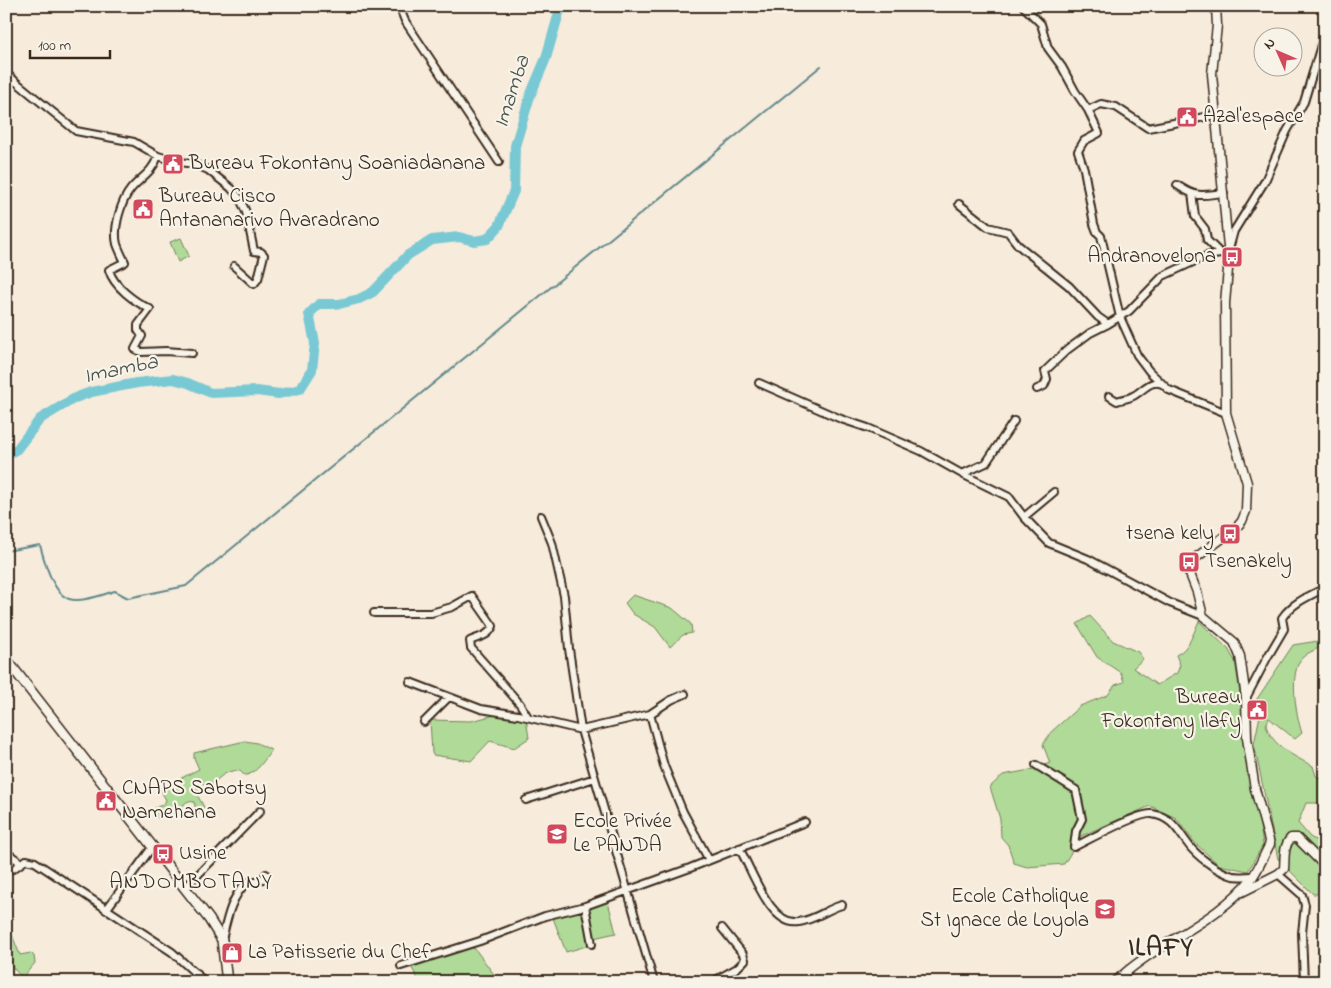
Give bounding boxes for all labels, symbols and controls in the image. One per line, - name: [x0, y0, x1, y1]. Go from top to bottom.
- scale bar: [30, 28, 110, 60]
- north arrow: [1254, 28, 1304, 78]
- text: N: [1259, 33, 1281, 55]
- text: 100 m: [38, 35, 71, 57]
- water label: Imamba: [486, 50, 540, 132]
- place label: Azal'espace: [1203, 102, 1304, 132]
- public building icon: Azal'espace: [1175, 105, 1199, 129]
- place label: Bureau Fokontany Soaniadanana: [188, 149, 485, 181]
- public building icon: Bureau Fokontany Soaniadanana: [161, 152, 185, 176]
- place label: Bureau Cisco Antananarivo Avaradrano: [158, 182, 380, 236]
- public building icon: Bureau Cisco Antananarivo Avaradrano: [131, 197, 155, 221]
- place label: Andranovelona: [1088, 242, 1216, 272]
- bus stop icon: Andranovelona: [1220, 245, 1244, 269]
- water label: Imamba: [81, 346, 162, 393]
- place label: tsena kely: [1126, 519, 1214, 551]
- bus stop icon: tsena kely: [1218, 522, 1242, 546]
- place label: Tsenakely: [1205, 547, 1292, 579]
- bus stop icon: Tsenakely: [1177, 550, 1201, 574]
- place label: Bureau Fokontany Ilafy: [1101, 683, 1241, 739]
- public building icon: Bureau Fokontany Ilafy: [1245, 698, 1269, 722]
- place label: CNAPS Sabotsy Namehana: [122, 774, 267, 828]
- public building icon: CNAPS Sabotsy Namehana: [94, 789, 118, 813]
- place label: Ecole Privée Le PANDA: [573, 807, 672, 861]
- school or university icon: Ecole Privée Le PANDA: [545, 822, 569, 846]
- place label: Usine: [179, 839, 227, 869]
- bus stop icon: Usine: [151, 842, 175, 866]
- district label: ANDOMBOTANY: [109, 867, 273, 899]
- place label: Ecole Catholique St Ignace de Loyola: [921, 882, 1090, 938]
- school or university icon: Ecole Catholique St Ignace de Loyola: [1093, 897, 1117, 921]
- district label: ILAFY: [1128, 930, 1194, 968]
- place label: La Patisserie du Chef: [248, 938, 431, 968]
- shop icon: La Patisserie du Chef: [220, 941, 244, 965]

